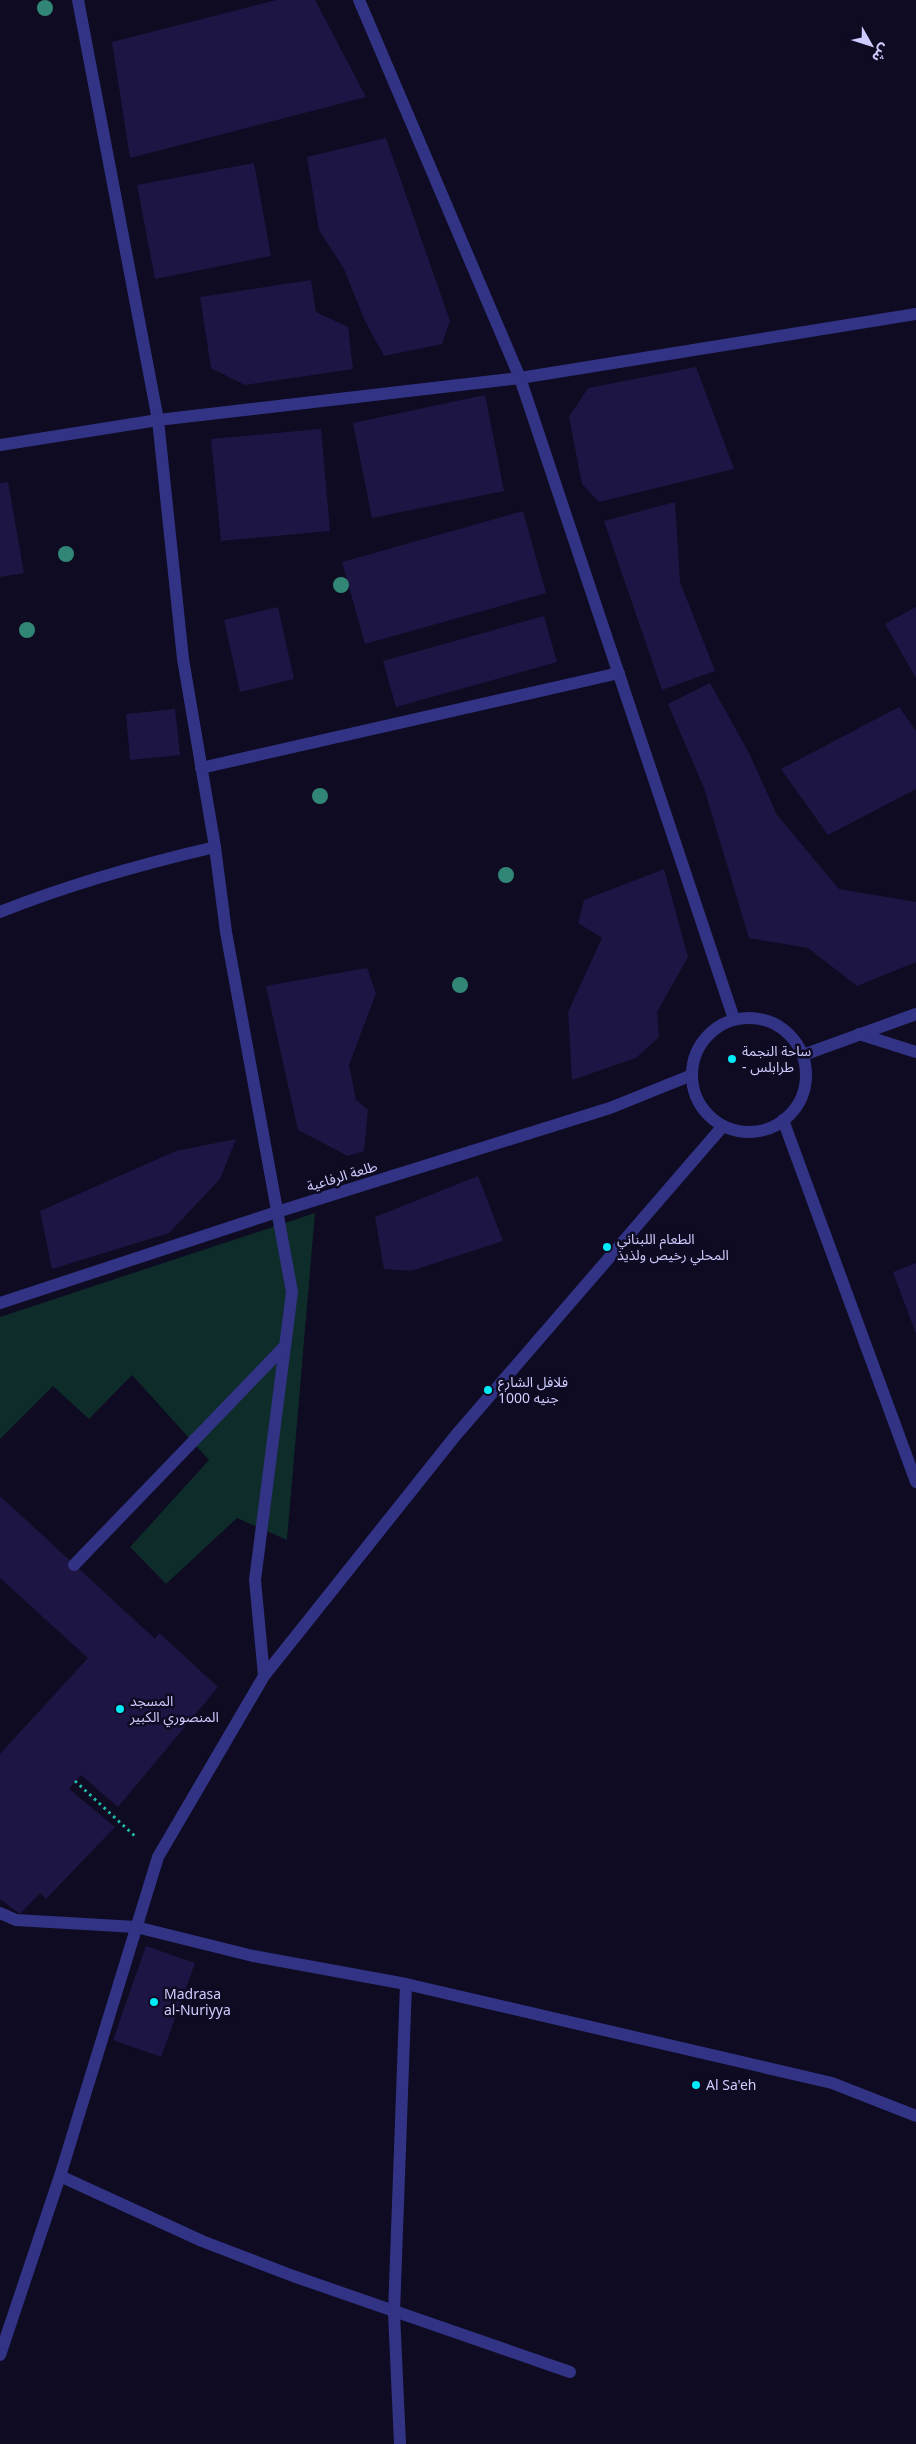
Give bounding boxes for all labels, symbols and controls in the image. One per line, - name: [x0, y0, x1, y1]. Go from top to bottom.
- north arrow: [846, 20, 896, 70]
- text: ش: [868, 40, 895, 67]
- place label: ساحة النجمة - طرابلس: [742, 1041, 811, 1076]
- marker: ساحة النجمة - طرابلس: [726, 1053, 738, 1065]
- street label: طلعة الرفاعية: [304, 1156, 379, 1195]
- place label: الطعام اللبناني المحلي رخيص ولذيذ: [617, 1229, 729, 1266]
- marker: الطعام اللبناني المحلي رخيص ولذيذ: [601, 1241, 613, 1253]
- place label: فلافل الشارع 1000 جنيه: [498, 1372, 568, 1407]
- marker: فلافل الشارع 1000 جنيه: [482, 1384, 494, 1396]
- place label: المسجد المنصوري الكبير: [129, 1691, 219, 1728]
- marker: المسجد المنصوري الكبير: [114, 1703, 126, 1715]
- place label: Madrasa al-Nuriyya: [164, 1984, 231, 2019]
- marker: Madrasa al-Nuriyya: [148, 1996, 160, 2008]
- place label: Al Sa'eh: [706, 2075, 756, 2094]
- marker: Al Sa'eh: [690, 2079, 702, 2091]

